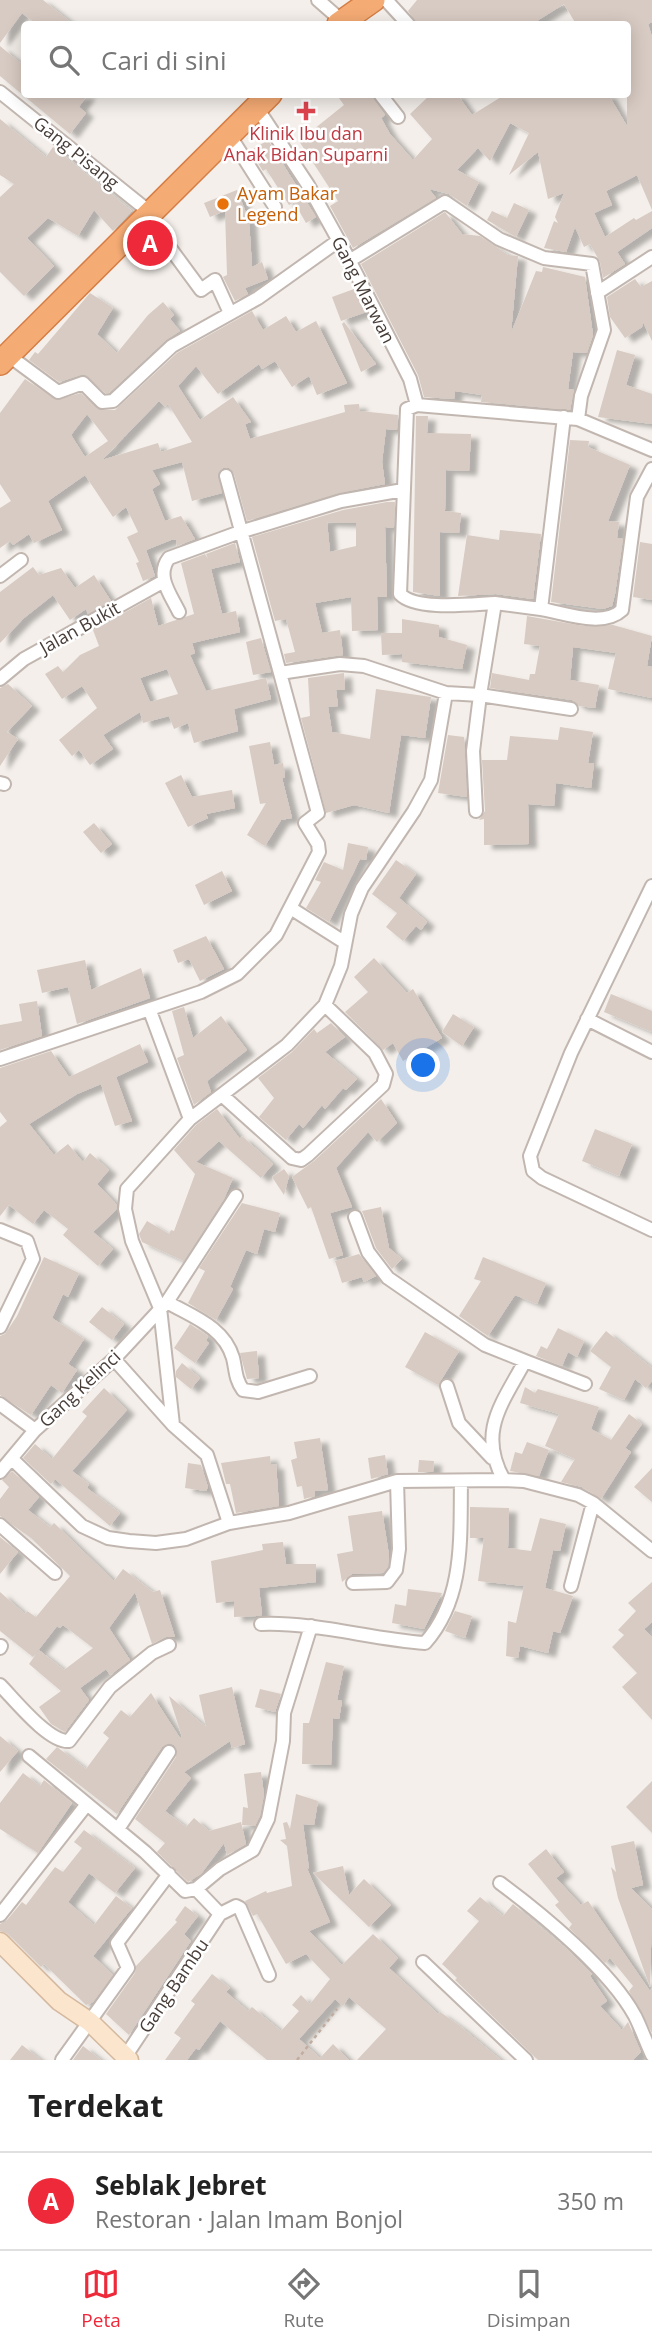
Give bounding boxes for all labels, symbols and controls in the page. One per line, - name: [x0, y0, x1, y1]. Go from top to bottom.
- search box: [21, 21, 631, 98]
- icon: search: [45, 41, 83, 79]
- text: Cari di sini: [101, 42, 226, 78]
- marker: Klinik Ibu dan Anak Bidan Suparni: [296, 101, 316, 121]
- street label: Gang Pisang: [29, 110, 125, 194]
- place label: Klinik Ibu dan Anak Bidan Suparni: [224, 121, 388, 166]
- place label: Ayam Bakar Legend: [237, 181, 338, 226]
- marker: Ayam Bakar Legend: [215, 196, 231, 212]
- pin: A: [127, 217, 173, 269]
- street label: Gang Marwan: [327, 232, 401, 347]
- street label: Jalan Bukit: [33, 595, 124, 660]
- your location: [406, 1048, 440, 1082]
- street label: Gang Kelinci: [33, 1344, 125, 1432]
- street label: Gang Bambu: [133, 1934, 214, 2037]
- text: Terdekat: [28, 2085, 163, 2126]
- text: Seblak Jebret: [95, 2167, 267, 2203]
- text: A: [43, 2185, 59, 2217]
- text: 350 m: [557, 2185, 624, 2217]
- text: Restoran · Jalan Imam Bonjol: [95, 2203, 403, 2235]
- tab: Peta: [81, 2265, 121, 2333]
- tab: Rute: [283, 2265, 324, 2333]
- tab: Disimpan: [487, 2265, 571, 2333]

